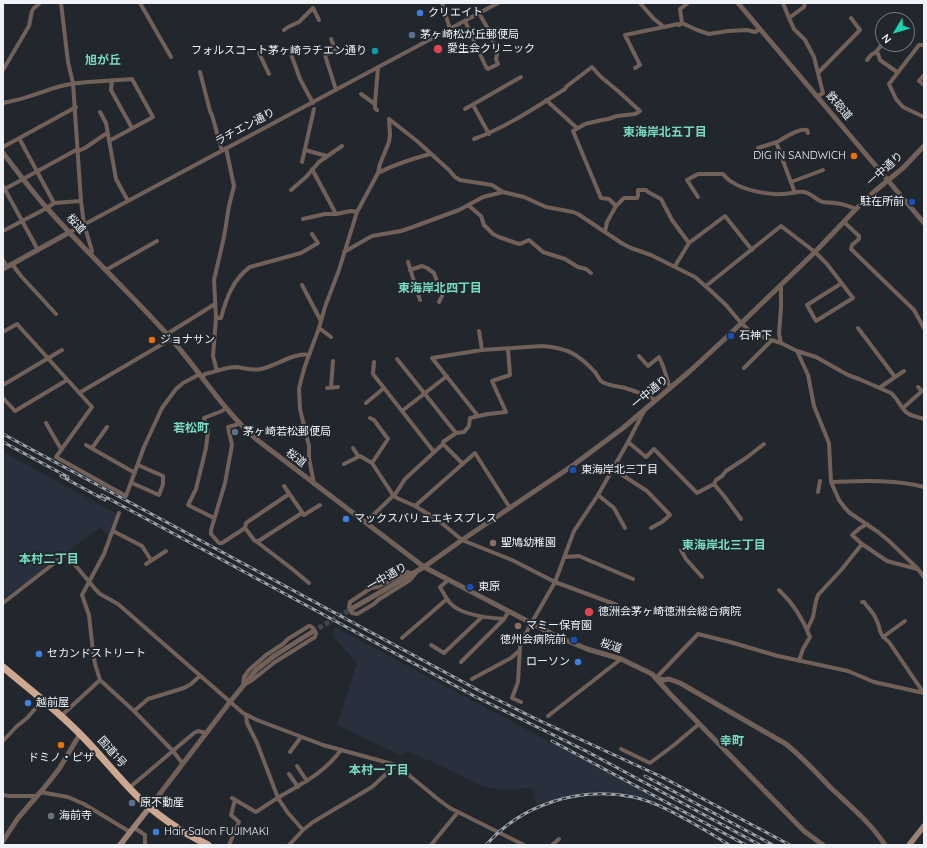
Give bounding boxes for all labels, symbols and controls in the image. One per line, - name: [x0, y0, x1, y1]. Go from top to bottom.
- place label: クリエイト: [428, 6, 483, 20]
- marker: クリエイト: [415, 8, 425, 18]
- north arrow: [875, 12, 915, 52]
- place label: 茅ヶ崎松が丘郵便局: [420, 28, 519, 42]
- marker: 茅ヶ崎松が丘郵便局: [407, 30, 417, 40]
- text: N: [878, 31, 894, 46]
- place label: 愛生会クリニック: [447, 42, 535, 56]
- marker: 愛生会クリニック: [432, 43, 444, 55]
- place label: フォルスコート茅ヶ崎ラチエン通り: [191, 44, 367, 58]
- marker: フォルスコート茅ヶ崎ラチエン通り: [370, 46, 380, 56]
- district label: 旭が丘: [85, 53, 121, 67]
- street label: 鉄砲道: [823, 89, 855, 123]
- street label: ラチエン通り: [213, 106, 277, 148]
- district label: 東海岸北五丁目: [623, 125, 707, 139]
- place label: DIG IN SANDWICH: [753, 149, 846, 163]
- street label: 一中通り: [864, 149, 906, 189]
- marker: DIG IN SANDWICH: [849, 151, 859, 161]
- place label: 駐在所前: [860, 195, 904, 209]
- marker: 駐在所前: [907, 197, 917, 207]
- street label: 桜道: [64, 211, 88, 237]
- district label: 東海岸北四丁目: [398, 281, 482, 295]
- place label: 石神下: [739, 329, 772, 343]
- marker: 石神下: [726, 331, 736, 341]
- place label: ジョナサン: [160, 333, 215, 347]
- marker: ジョナサン: [147, 335, 157, 345]
- street label: 一中通り: [629, 373, 671, 411]
- district label: 若松町: [173, 421, 209, 435]
- place label: 茅ヶ崎若松郵便局: [243, 425, 331, 439]
- marker: 茅ヶ崎若松郵便局: [230, 427, 240, 437]
- street label: 桜道: [283, 446, 309, 470]
- place label: 東海岸北三丁目: [581, 463, 658, 477]
- marker: 東海岸北三丁目: [568, 465, 578, 475]
- place label: マックスバリュエキスプレス: [354, 512, 497, 526]
- marker: マックスバリュエキスプレス: [341, 514, 351, 524]
- place label: 聖鳩幼稚園: [501, 536, 556, 550]
- marker: 聖鳩幼稚園: [488, 538, 498, 548]
- district label: 東海岸北三丁目: [682, 538, 766, 552]
- district label: 本村二丁目: [19, 552, 79, 566]
- street label: 一中通り: [365, 560, 409, 594]
- place label: 東原: [478, 580, 500, 594]
- marker: 東原: [465, 582, 475, 592]
- place label: 徳洲会茅ヶ崎徳洲会総合病院: [598, 605, 741, 619]
- marker: 徳洲会茅ヶ崎徳洲会総合病院: [583, 606, 595, 618]
- place label: マミー保育園: [526, 619, 592, 633]
- marker: マミー保育園: [513, 621, 523, 631]
- place label: 徳州会病院前: [500, 633, 566, 647]
- marker: 徳州会病院前: [569, 635, 579, 645]
- street label: 桜道: [598, 636, 624, 656]
- place label: セカンドストリート: [47, 647, 146, 661]
- marker: セカンドストリート: [34, 649, 44, 659]
- place label: ローソン: [526, 655, 570, 669]
- marker: ローソン: [573, 657, 583, 667]
- place label: 越前屋: [36, 696, 69, 710]
- marker: 越前屋: [23, 698, 33, 708]
- street label: 国道1号: [95, 734, 129, 770]
- district label: 幸町: [720, 734, 744, 748]
- marker: ドミノ・ピザ: [56, 740, 66, 750]
- place label: ドミノ・ピザ: [28, 751, 94, 765]
- district label: 本村一丁目: [349, 763, 409, 777]
- place label: 原不動産: [140, 796, 184, 810]
- marker: 原不動産: [127, 798, 137, 808]
- place label: 海前寺: [59, 809, 92, 823]
- marker: 海前寺: [46, 811, 56, 821]
- place label: Hair Salon FUJIMAKI: [164, 825, 269, 839]
- marker: Hair Salon FUJIMAKI: [151, 827, 161, 837]

